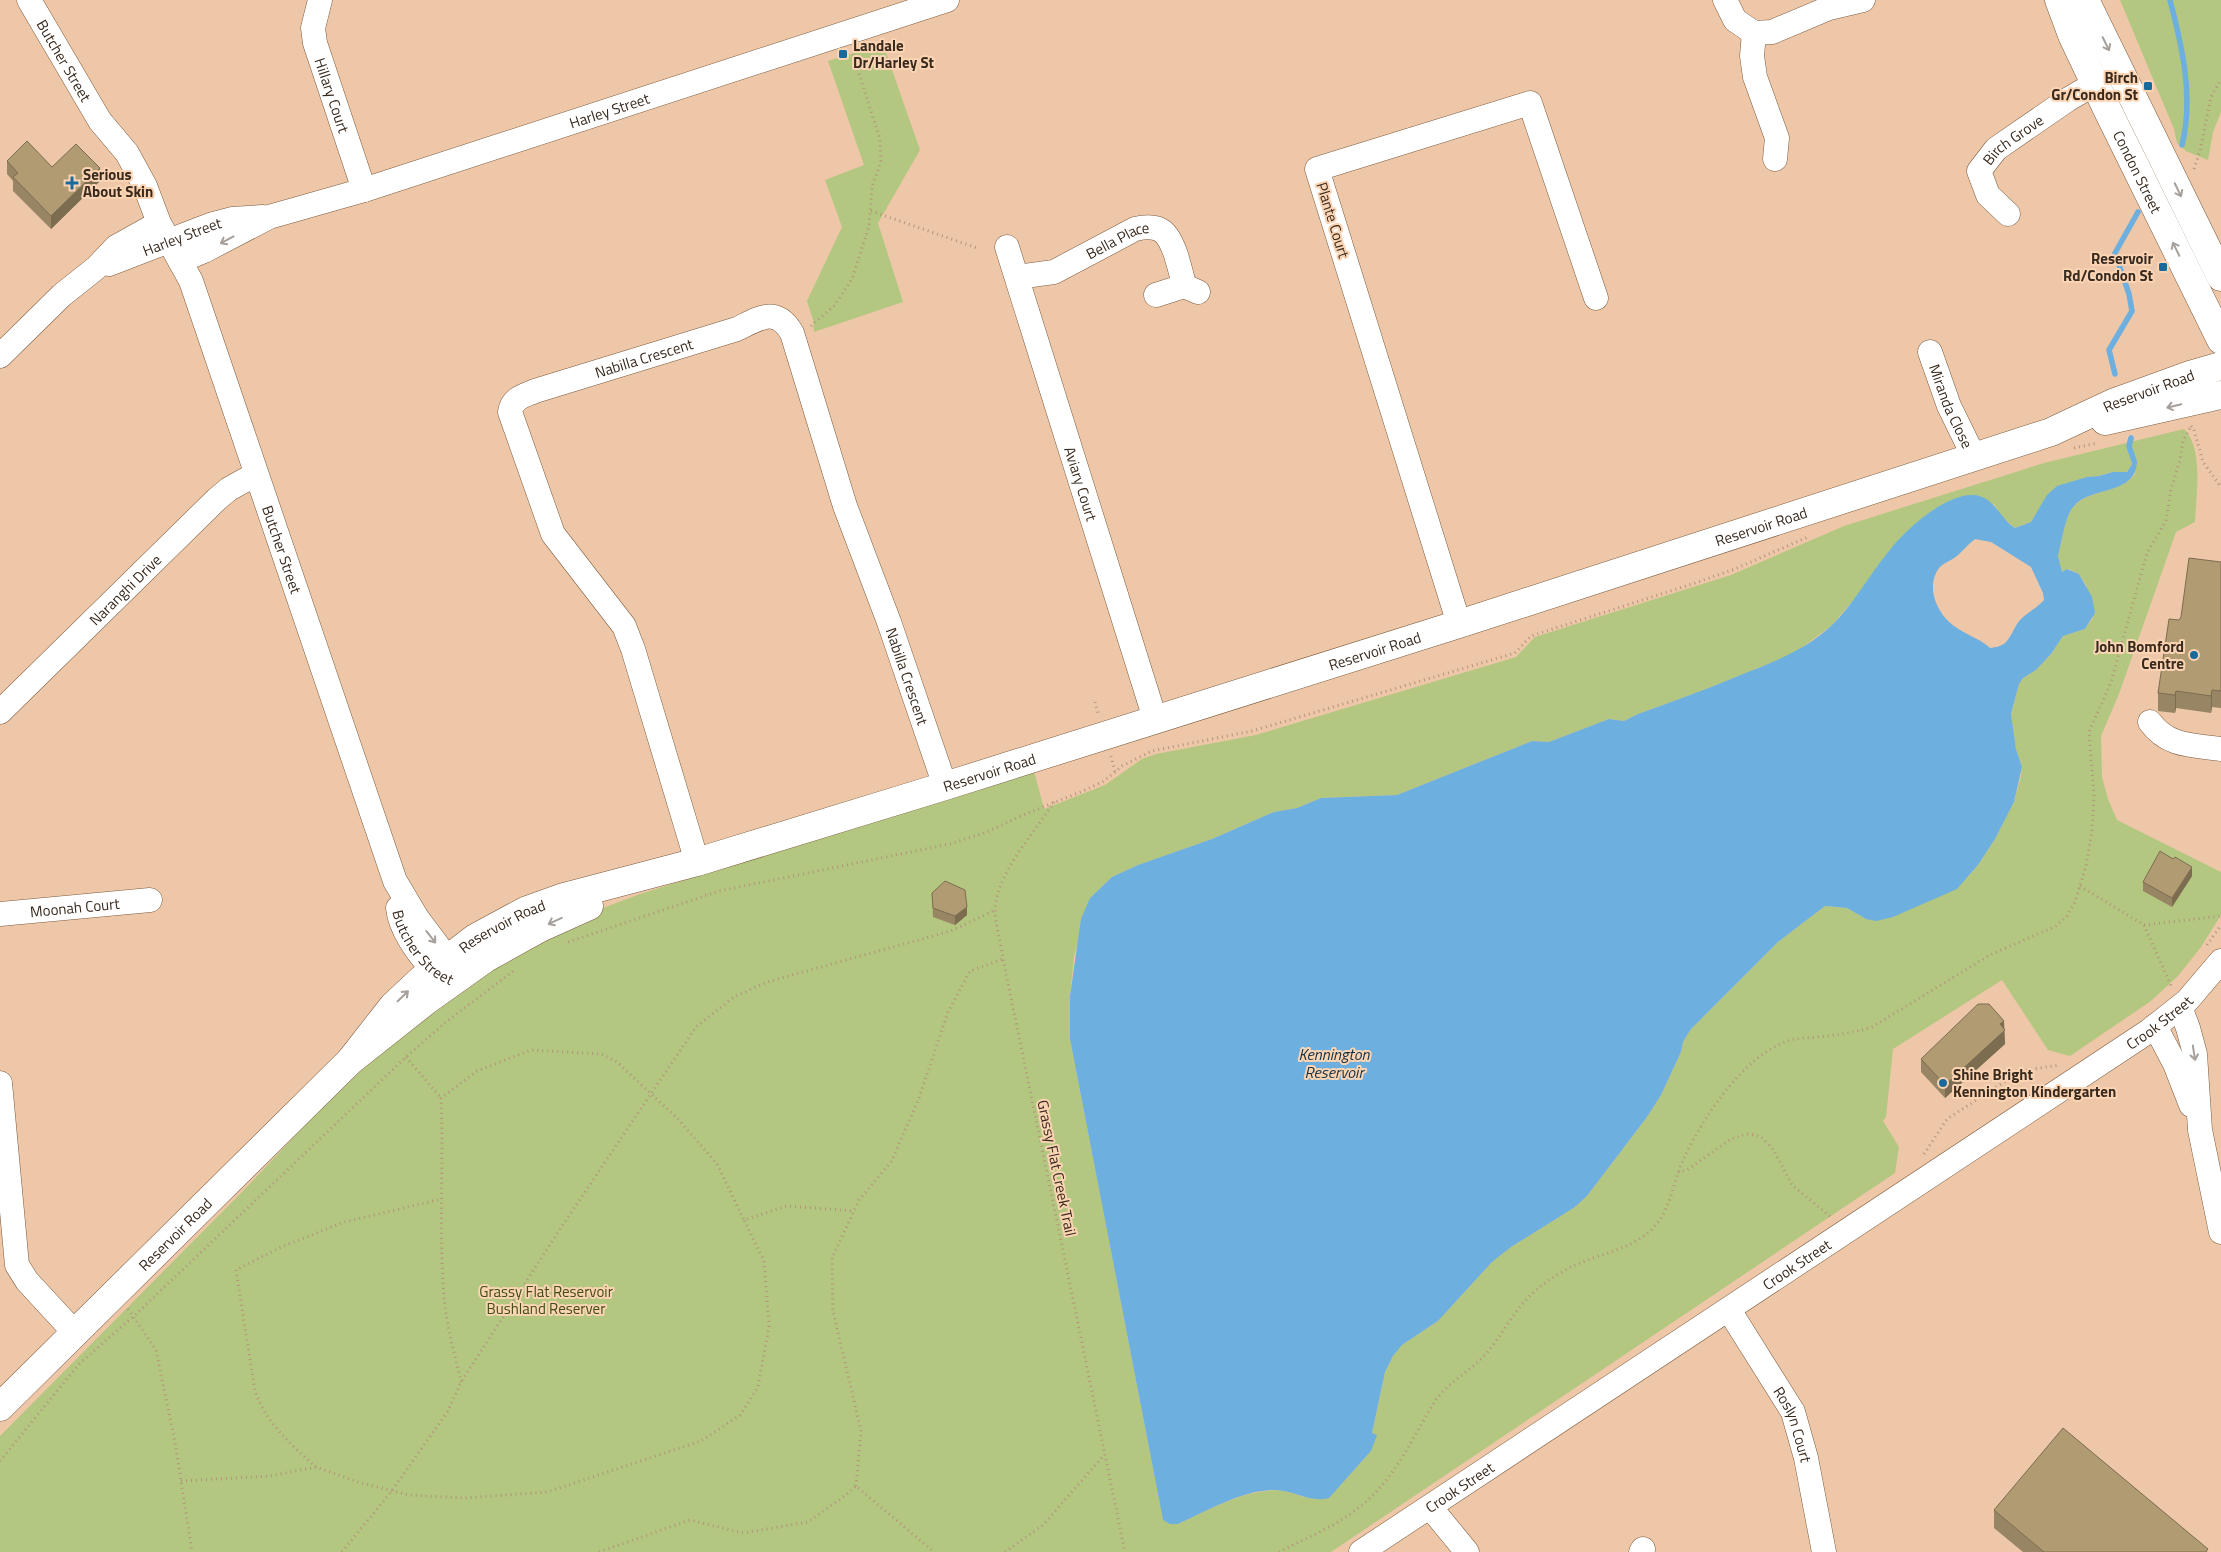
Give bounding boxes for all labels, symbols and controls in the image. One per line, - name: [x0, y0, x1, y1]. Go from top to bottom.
- street label: Butcher Street: [31, 15, 98, 106]
- place label: Landale Dr/Harley St: [853, 34, 935, 74]
- one-way arrow: [2102, 36, 2111, 51]
- marker: Landale Dr/Harley St: [837, 48, 849, 60]
- street label: Hillary Court: [309, 55, 356, 137]
- place label: Birch Gr/Condon St: [2051, 66, 2139, 106]
- marker: Birch Gr/Condon St: [2142, 80, 2154, 92]
- street label: Harley Street: [566, 86, 653, 134]
- street label: Birch Grove: [1976, 108, 2048, 170]
- street label: Condon Street: [2108, 126, 2168, 218]
- place label: Serious About Skin: [83, 163, 153, 203]
- marker: Serious About Skin: [65, 176, 79, 190]
- street label: Plante Court: [1311, 179, 1356, 262]
- one-way arrow: [2173, 182, 2183, 197]
- street label: Harley Street: [139, 211, 224, 262]
- street label: Bella Place: [1082, 216, 1150, 265]
- one-way arrow: [219, 235, 234, 245]
- one-way arrow: [2171, 241, 2181, 256]
- place label: Reservoir Rd/Condon St: [2063, 247, 2154, 287]
- marker: Reservoir Rd/Condon St: [2157, 261, 2169, 273]
- street label: Nabilla Crescent: [592, 331, 696, 384]
- street label: Miranda Close: [1924, 361, 1979, 452]
- street label: Reservoir Road: [2099, 363, 2197, 418]
- one-way arrow: [2166, 402, 2182, 411]
- street label: Aviary Court: [1059, 444, 1104, 524]
- street label: Reservoir Road: [1712, 500, 1810, 552]
- street label: Butcher Street: [257, 502, 308, 597]
- street label: Naranghi Drive: [83, 548, 166, 630]
- street label: Nabilla Crescent: [880, 624, 935, 729]
- street label: Reservoir Road: [1325, 625, 1424, 676]
- place label: John Bomford Centre: [2095, 635, 2184, 675]
- marker: John Bomford Centre: [2188, 649, 2200, 661]
- street label: Reservoir Road: [940, 747, 1038, 797]
- street label: Moonah Court: [29, 891, 121, 923]
- street label: Reservoir Road: [453, 893, 548, 958]
- street label: Butcher Street: [387, 907, 459, 991]
- one-way arrow: [548, 916, 563, 926]
- one-way arrow: [425, 930, 436, 943]
- one-way arrow: [397, 990, 409, 1002]
- street label: Crook Street: [2121, 990, 2199, 1055]
- water label: Kennington Reservoir: [1298, 1042, 1371, 1084]
- one-way arrow: [2189, 1045, 2199, 1061]
- place label: Shine Bright Kennington Kindergarten: [1953, 1063, 2116, 1103]
- marker: Shine Bright Kennington Kindergarten: [1937, 1077, 1949, 1089]
- street label: Grassy Flat Creek Trail: [1031, 1098, 1083, 1238]
- street label: Reservoir Road: [133, 1192, 217, 1276]
- street label: Crook Street: [1757, 1233, 1836, 1295]
- park label: Grassy Flat Reservoir Bushland Reserver: [479, 1280, 613, 1320]
- street label: Roslyn Court: [1768, 1382, 1818, 1465]
- street label: Crook Street: [1420, 1455, 1499, 1518]

